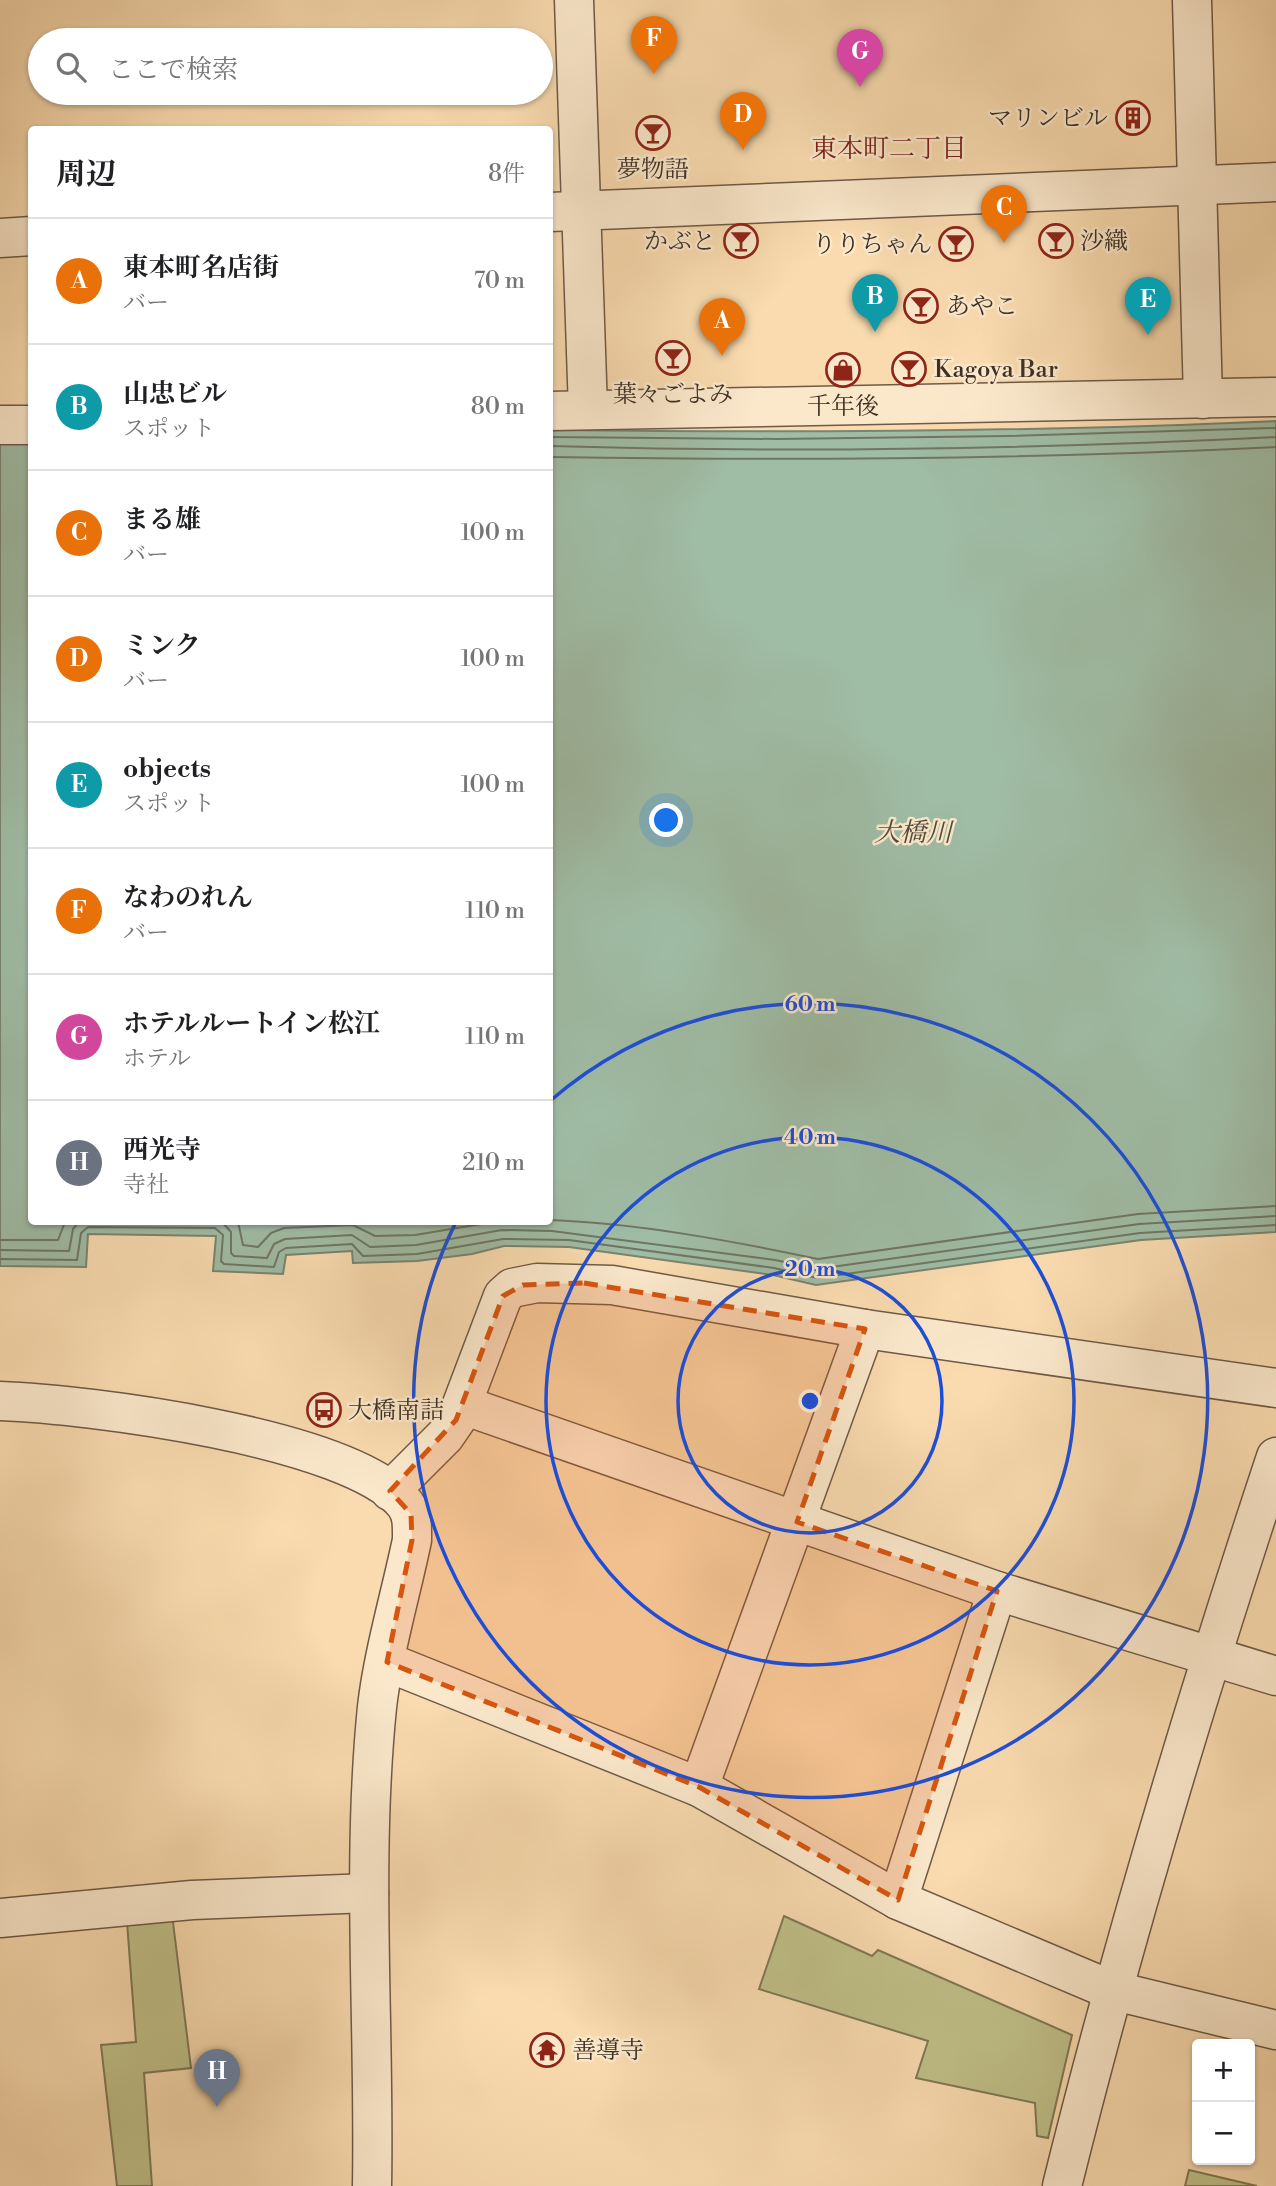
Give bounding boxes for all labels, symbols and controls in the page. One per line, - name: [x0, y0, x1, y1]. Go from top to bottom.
- pin: F: [631, 16, 677, 74]
- search box: [28, 28, 553, 105]
- pin: G: [837, 29, 883, 87]
- icon: search: [52, 48, 90, 86]
- text: ここで検索: [108, 54, 238, 86]
- pin: D: [720, 92, 766, 150]
- building icon: マリンビル: [1114, 99, 1152, 137]
- place label: マリンビル: [988, 104, 1108, 134]
- bar icon: 夢物語: [634, 114, 672, 152]
- district label: 東本町二丁目: [811, 133, 967, 165]
- place label: 夢物語: [617, 155, 689, 185]
- text: 周辺: [56, 156, 116, 194]
- text: 8件: [488, 160, 525, 188]
- pin: C: [981, 185, 1027, 243]
- bar icon: かぶと: [722, 222, 760, 260]
- bar icon: 沙織: [1037, 222, 1075, 260]
- bar icon: りりちゃん: [937, 225, 975, 263]
- place label: かぶと: [644, 227, 716, 257]
- place label: 沙織: [1080, 227, 1128, 257]
- place label: りりちゃん: [812, 230, 932, 260]
- text: 東本町名店街: [123, 252, 279, 284]
- text: A: [71, 267, 87, 295]
- text: 70 m: [474, 267, 525, 295]
- pin: B: [852, 274, 898, 332]
- pin: E: [1125, 277, 1171, 335]
- bar icon: あやこ: [902, 287, 940, 325]
- text: バー: [123, 289, 169, 317]
- place label: あやこ: [946, 292, 1018, 322]
- pin: A: [699, 298, 745, 356]
- bar icon: 葉々ごよみ: [654, 339, 692, 377]
- bar icon: Kagoya Bar: [890, 350, 928, 388]
- shop icon: 千年後: [824, 351, 862, 389]
- place label: Kagoya Bar: [934, 355, 1058, 385]
- text: 山忠ビル: [123, 378, 227, 410]
- place label: 葉々ごよみ: [613, 380, 733, 410]
- place label: 千年後: [807, 392, 879, 422]
- text: B: [70, 393, 88, 421]
- text: 80 m: [471, 393, 525, 421]
- text: スポット: [123, 415, 215, 443]
- text: まる雄: [123, 504, 201, 536]
- text: C: [71, 519, 87, 547]
- text: 100 m: [460, 519, 525, 547]
- text: バー: [123, 541, 169, 569]
- text: ミンク: [123, 630, 200, 662]
- text: D: [70, 645, 88, 673]
- text: 100 m: [460, 645, 525, 673]
- text: バー: [123, 667, 169, 695]
- text: objects: [123, 753, 211, 785]
- text: E: [71, 771, 87, 799]
- text: 100 m: [460, 771, 525, 799]
- text: スポット: [123, 790, 215, 818]
- your location: [649, 803, 683, 837]
- water label: 大橋川: [874, 817, 955, 849]
- text: なわのれん: [123, 882, 253, 914]
- text: F: [71, 897, 87, 925]
- text: 110 m: [465, 897, 525, 925]
- text: バー: [123, 919, 169, 947]
- text: 60 m: [785, 992, 835, 1018]
- text: ホテルルートイン松江: [123, 1008, 380, 1040]
- text: G: [70, 1023, 88, 1051]
- text: 110 m: [465, 1023, 525, 1051]
- text: ホテル: [123, 1045, 191, 1073]
- text: 40 m: [784, 1125, 836, 1151]
- text: 西光寺: [123, 1134, 201, 1166]
- text: H: [70, 1149, 89, 1177]
- text: 210 m: [462, 1149, 525, 1177]
- text: 寺社: [123, 1171, 169, 1199]
- text: 20 m: [785, 1257, 835, 1283]
- centre of rings: [798, 1389, 822, 1413]
- bus stop icon: 大橋南詰: [305, 1391, 343, 1429]
- place label: 大橋南詰: [348, 1396, 444, 1426]
- temple icon: 善導寺: [528, 2031, 566, 2069]
- place label: 善導寺: [572, 2036, 644, 2066]
- map controls: [1192, 2039, 1255, 2165]
- button: +: [1192, 2039, 1255, 2102]
- pin: H: [194, 2049, 240, 2107]
- button: −: [1192, 2102, 1255, 2165]

